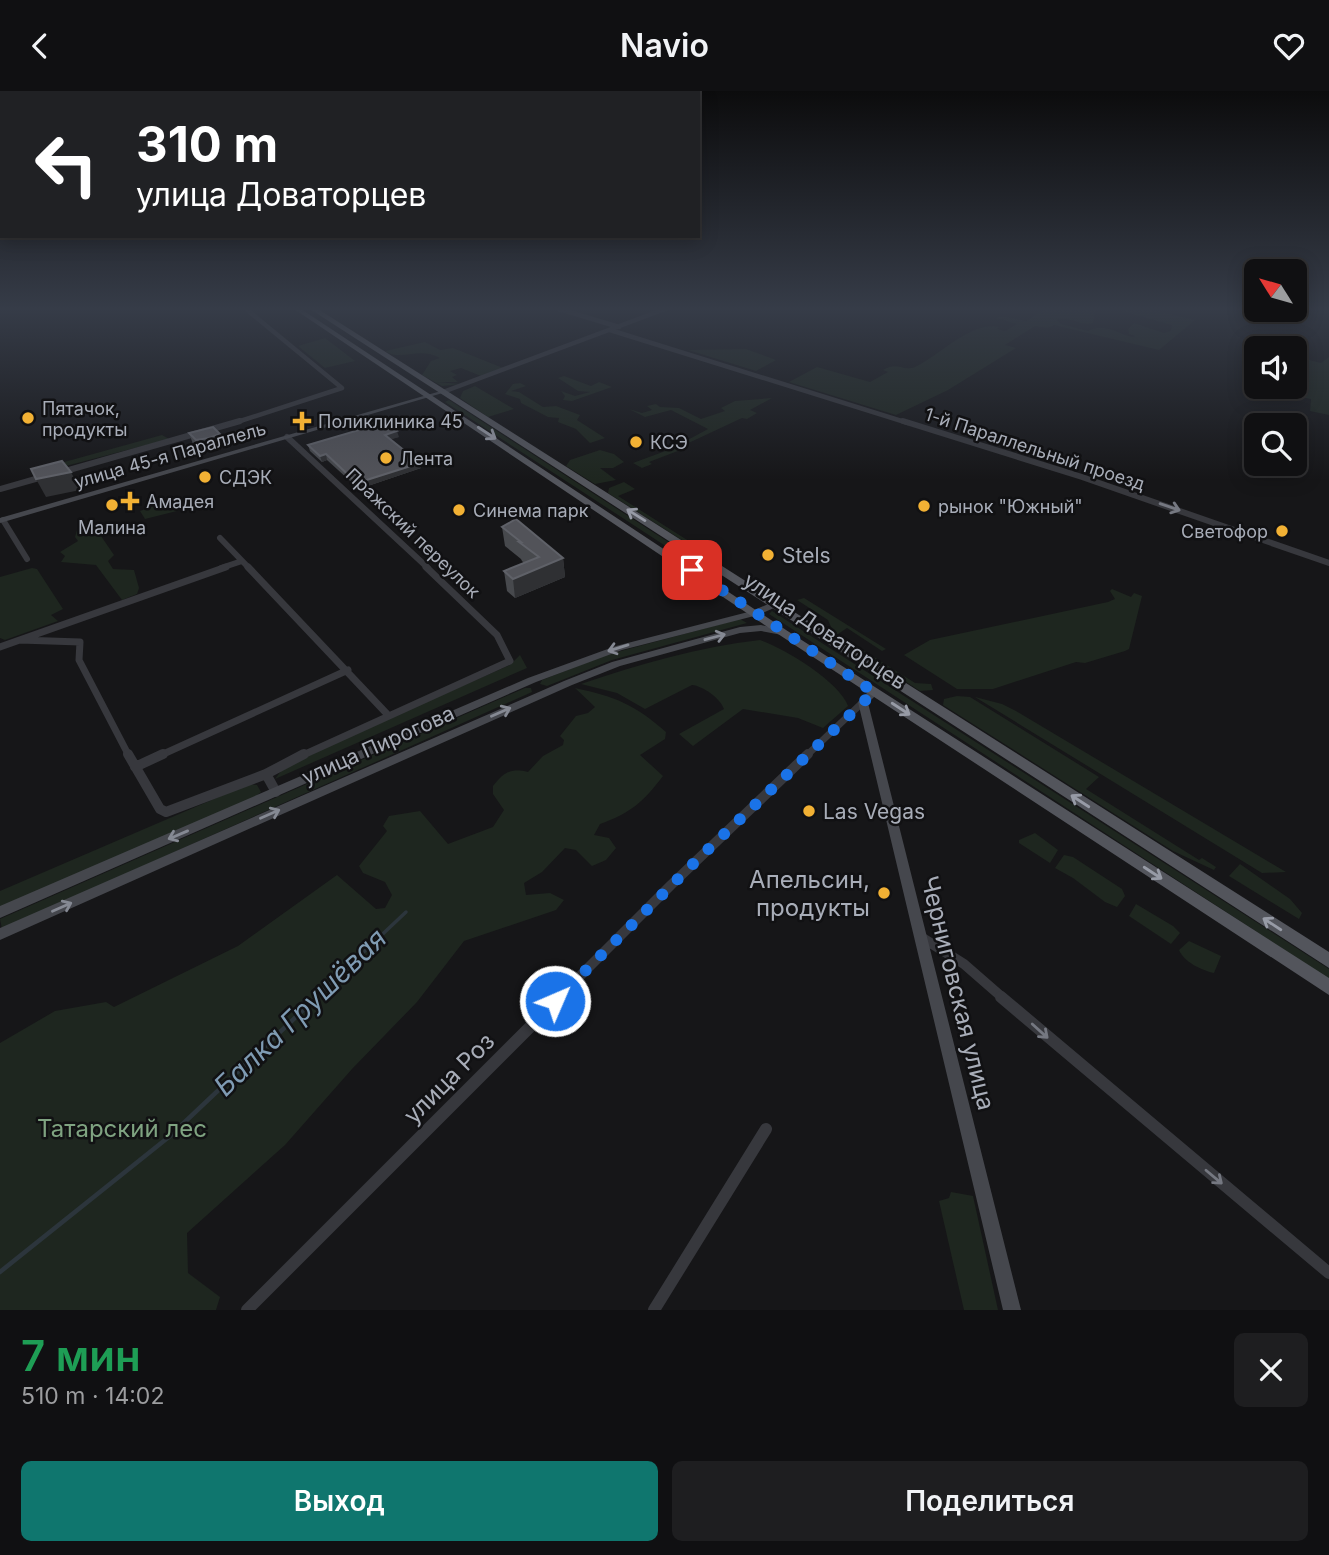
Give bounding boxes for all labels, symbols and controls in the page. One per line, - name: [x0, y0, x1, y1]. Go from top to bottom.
- text: Navio: [620, 26, 709, 65]
- icon: back: [21, 27, 59, 65]
- icon: heart: [1270, 27, 1308, 65]
- text: 310 m: [136, 115, 278, 174]
- icon: left: [21, 119, 112, 210]
- text: улица Доваторцев: [136, 175, 426, 214]
- north arrow: [1244, 259, 1307, 322]
- map controls: [1244, 259, 1307, 476]
- button: sound: [1244, 336, 1307, 399]
- place label: Пятачок, продукты: [42, 398, 128, 440]
- street label: 1-й Параллельный проезд: [922, 403, 1148, 495]
- marker: Пятачок, продукты: [20, 410, 36, 426]
- marker: Поликлиника 45: [292, 411, 312, 431]
- place label: Поликлиника 45: [318, 411, 463, 432]
- button: search: [1244, 413, 1307, 476]
- street label: улица 45-я Параллель: [72, 418, 268, 492]
- one-way arrow: [477, 426, 496, 441]
- place label: КСЭ: [650, 432, 688, 453]
- marker: КСЭ: [628, 434, 644, 450]
- place label: Лента: [400, 448, 453, 469]
- marker: Лента: [378, 450, 394, 466]
- street label: Пражский переулок: [342, 464, 484, 602]
- place label: СДЭК: [219, 467, 272, 488]
- marker: СДЭК: [197, 469, 213, 485]
- marker: Амадея: [120, 491, 140, 511]
- place label: Амадея: [146, 491, 214, 512]
- place label: рынок "Южный": [938, 496, 1083, 517]
- marker: Малина: [104, 497, 120, 513]
- marker: рынок "Южный": [916, 498, 932, 514]
- place label: Синема парк: [473, 500, 589, 521]
- marker: Синема парк: [451, 502, 467, 518]
- one-way arrow: [1159, 502, 1181, 514]
- one-way arrow: [626, 508, 646, 522]
- place label: Малина: [78, 517, 146, 538]
- place label: Светофор: [1181, 521, 1268, 542]
- marker: Светофор: [1274, 523, 1290, 539]
- pin: [662, 540, 722, 600]
- place label: Stels: [782, 543, 831, 568]
- marker: Stels: [760, 547, 776, 563]
- icon: arrive: [673, 551, 711, 589]
- street label: улица Доваторцев: [739, 567, 911, 695]
- one-way arrow: [703, 630, 726, 643]
- one-way arrow: [607, 643, 629, 656]
- street label: улица Пирогова: [298, 700, 458, 790]
- one-way arrow: [891, 702, 910, 716]
- one-way arrow: [489, 705, 511, 718]
- one-way arrow: [1071, 794, 1090, 808]
- place label: Las Vegas: [823, 799, 925, 824]
- marker: Las Vegas: [801, 803, 817, 819]
- one-way arrow: [259, 807, 280, 820]
- one-way arrow: [167, 829, 189, 842]
- place label: Апельсин, продукты: [749, 865, 870, 922]
- one-way arrow: [1143, 866, 1163, 880]
- street label: Черниговская улица: [915, 873, 1001, 1113]
- marker: Апельсин, продукты: [876, 885, 892, 901]
- one-way arrow: [51, 900, 72, 913]
- one-way arrow: [1262, 916, 1282, 930]
- water label: Балка Грушёвая: [207, 921, 393, 1103]
- position arrow: [518, 964, 592, 1038]
- one-way arrow: [1031, 1023, 1049, 1039]
- street label: улица Роз: [398, 1027, 500, 1129]
- park label: Татарский лес: [37, 1114, 207, 1143]
- one-way arrow: [1204, 1169, 1222, 1185]
- text: 7 мин: [21, 1330, 141, 1381]
- button: close: [1234, 1333, 1308, 1407]
- text: 510 m · 14:02: [21, 1382, 164, 1410]
- button: Выход: [21, 1461, 658, 1541]
- button: Поделиться: [672, 1461, 1308, 1541]

